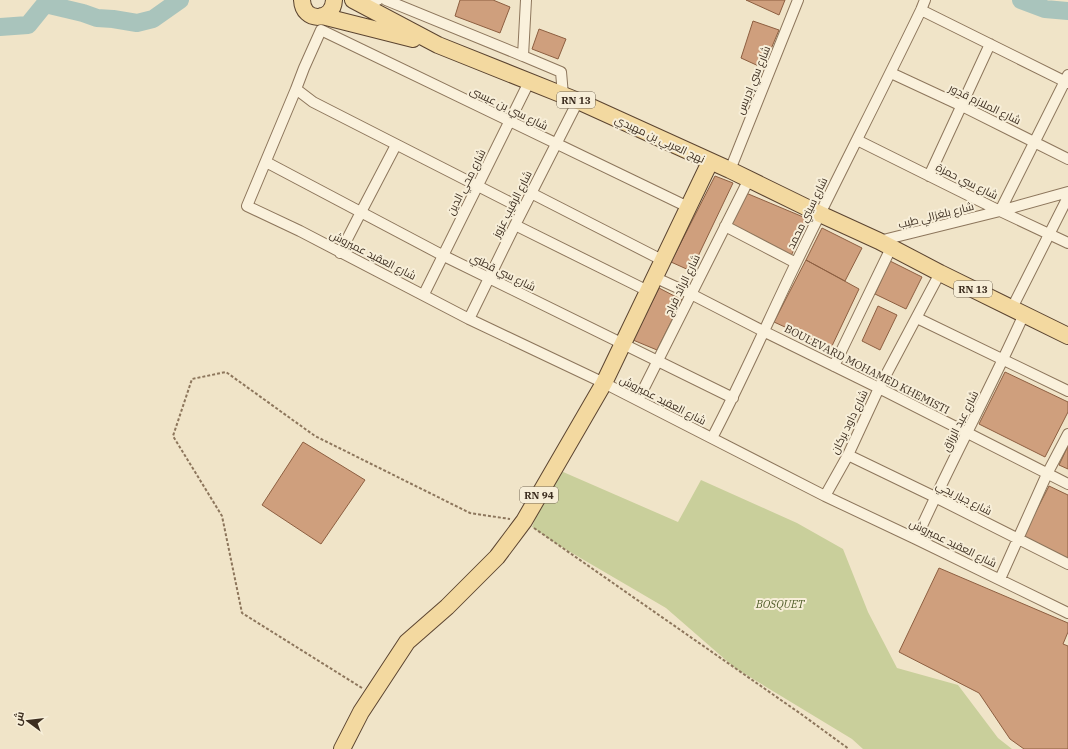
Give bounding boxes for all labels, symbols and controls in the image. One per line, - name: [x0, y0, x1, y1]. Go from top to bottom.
- street label: شارع سي إدريس: [733, 44, 774, 117]
- street label: شارع الملازم قدور: [945, 80, 1023, 128]
- street label: شارع سي بن عيسى: [467, 83, 550, 134]
- road number: RN 13: [557, 92, 595, 108]
- street label: نهج العربي بن مهيدي: [612, 112, 707, 168]
- street label: شارع محي الدين: [443, 147, 490, 218]
- street label: شارع سي حمزة: [933, 160, 1000, 203]
- street label: شارع الرقيب عزوز: [489, 168, 536, 241]
- street label: شارع سيني محمد: [784, 175, 832, 252]
- street label: شارع بلغزالي طيب: [897, 199, 976, 233]
- street label: شارع العقيد عميروش: [327, 227, 419, 284]
- street label: شارع سي قطني: [467, 250, 538, 296]
- street label: شارع الرائد فراج: [661, 252, 704, 319]
- road number: RN 13: [954, 281, 992, 297]
- street label: BOULEVARD MOHAMED KHEMISTI: [782, 321, 952, 417]
- street label: شارع العقيد عميروش: [617, 372, 709, 429]
- street label: شارع داود بركان: [827, 388, 871, 457]
- street label: شارع عبد الرزاق: [939, 388, 982, 454]
- street label: شارع جبار يحي: [933, 478, 994, 520]
- road number: RN 94: [520, 487, 558, 503]
- street label: شارع العقيد عميروش: [907, 516, 999, 571]
- park label: BOSQUET: [755, 597, 806, 611]
- north arrow: [8, 701, 48, 741]
- text: ش: [10, 710, 27, 727]

